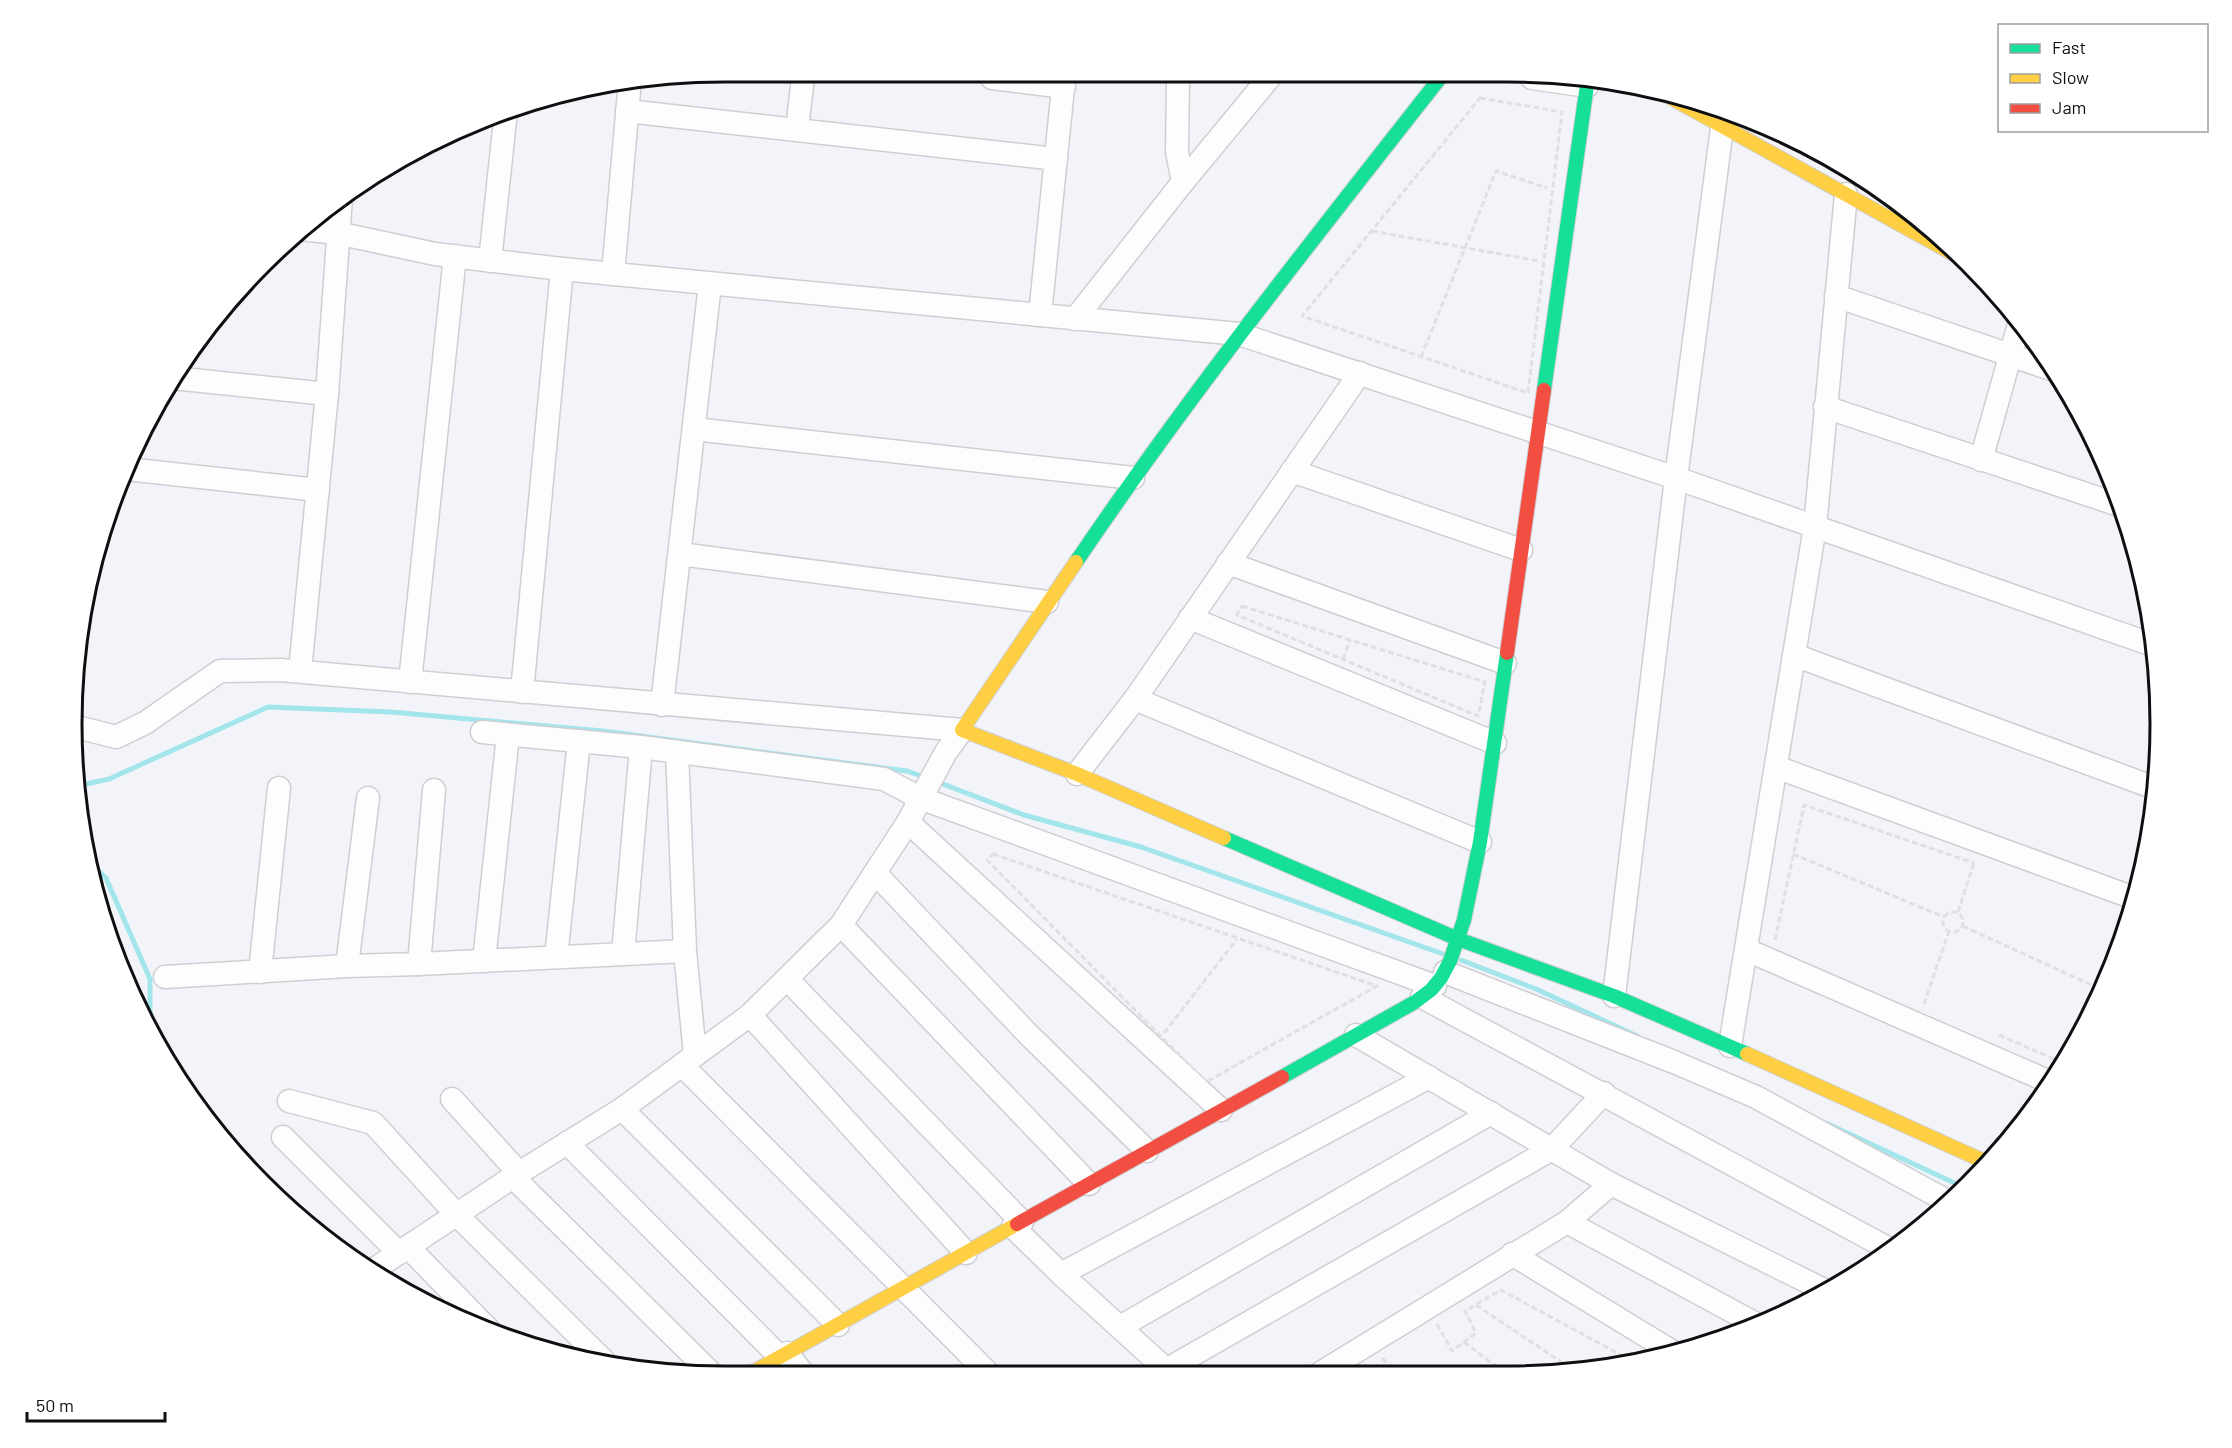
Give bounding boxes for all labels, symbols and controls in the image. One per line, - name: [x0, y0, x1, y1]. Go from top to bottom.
- legend: [1998, 24, 2208, 132]
- text: Fast: [2052, 36, 2086, 58]
- text: Slow: [2052, 66, 2089, 88]
- text: Jam: [2052, 96, 2086, 118]
- scale bar: [27, 1385, 165, 1423]
- text: 50 m: [36, 1394, 74, 1416]

